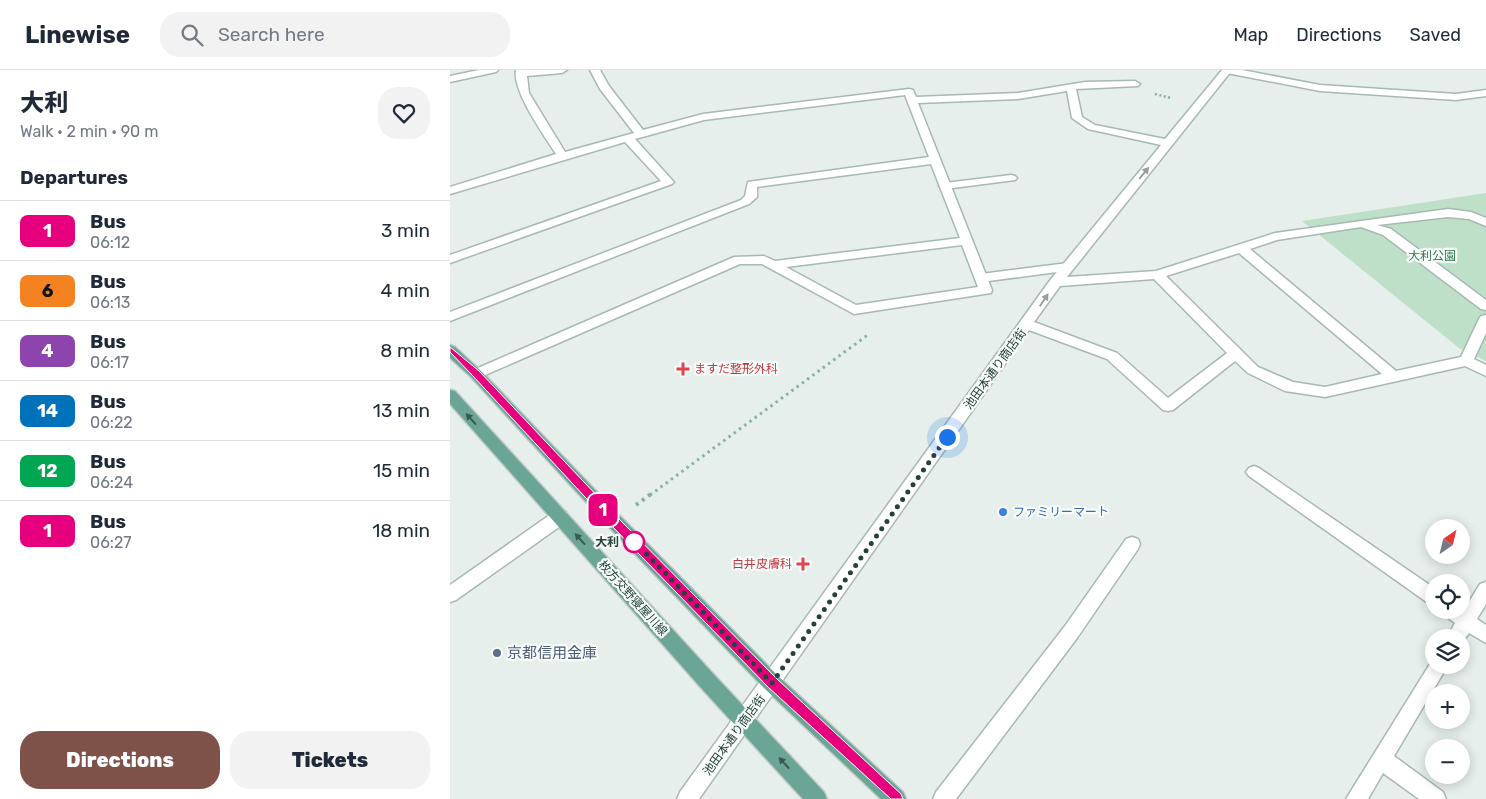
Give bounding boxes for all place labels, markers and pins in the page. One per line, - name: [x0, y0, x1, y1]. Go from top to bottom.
- marker: ますだ整形外科: [676, 362, 690, 376]
- place label: ますだ整形外科: [694, 362, 778, 376]
- place label: ファミリーマート: [1013, 505, 1109, 519]
- marker: ファミリーマート: [997, 506, 1009, 518]
- marker: 大利: [623, 531, 645, 553]
- place label: 大利: [595, 535, 619, 549]
- place label: 白井皮膚科: [732, 557, 792, 571]
- marker: 白井皮膚科: [796, 557, 810, 571]
- place label: 京都信用金庫: [507, 644, 597, 662]
- marker: 京都信用金庫: [491, 647, 503, 659]

